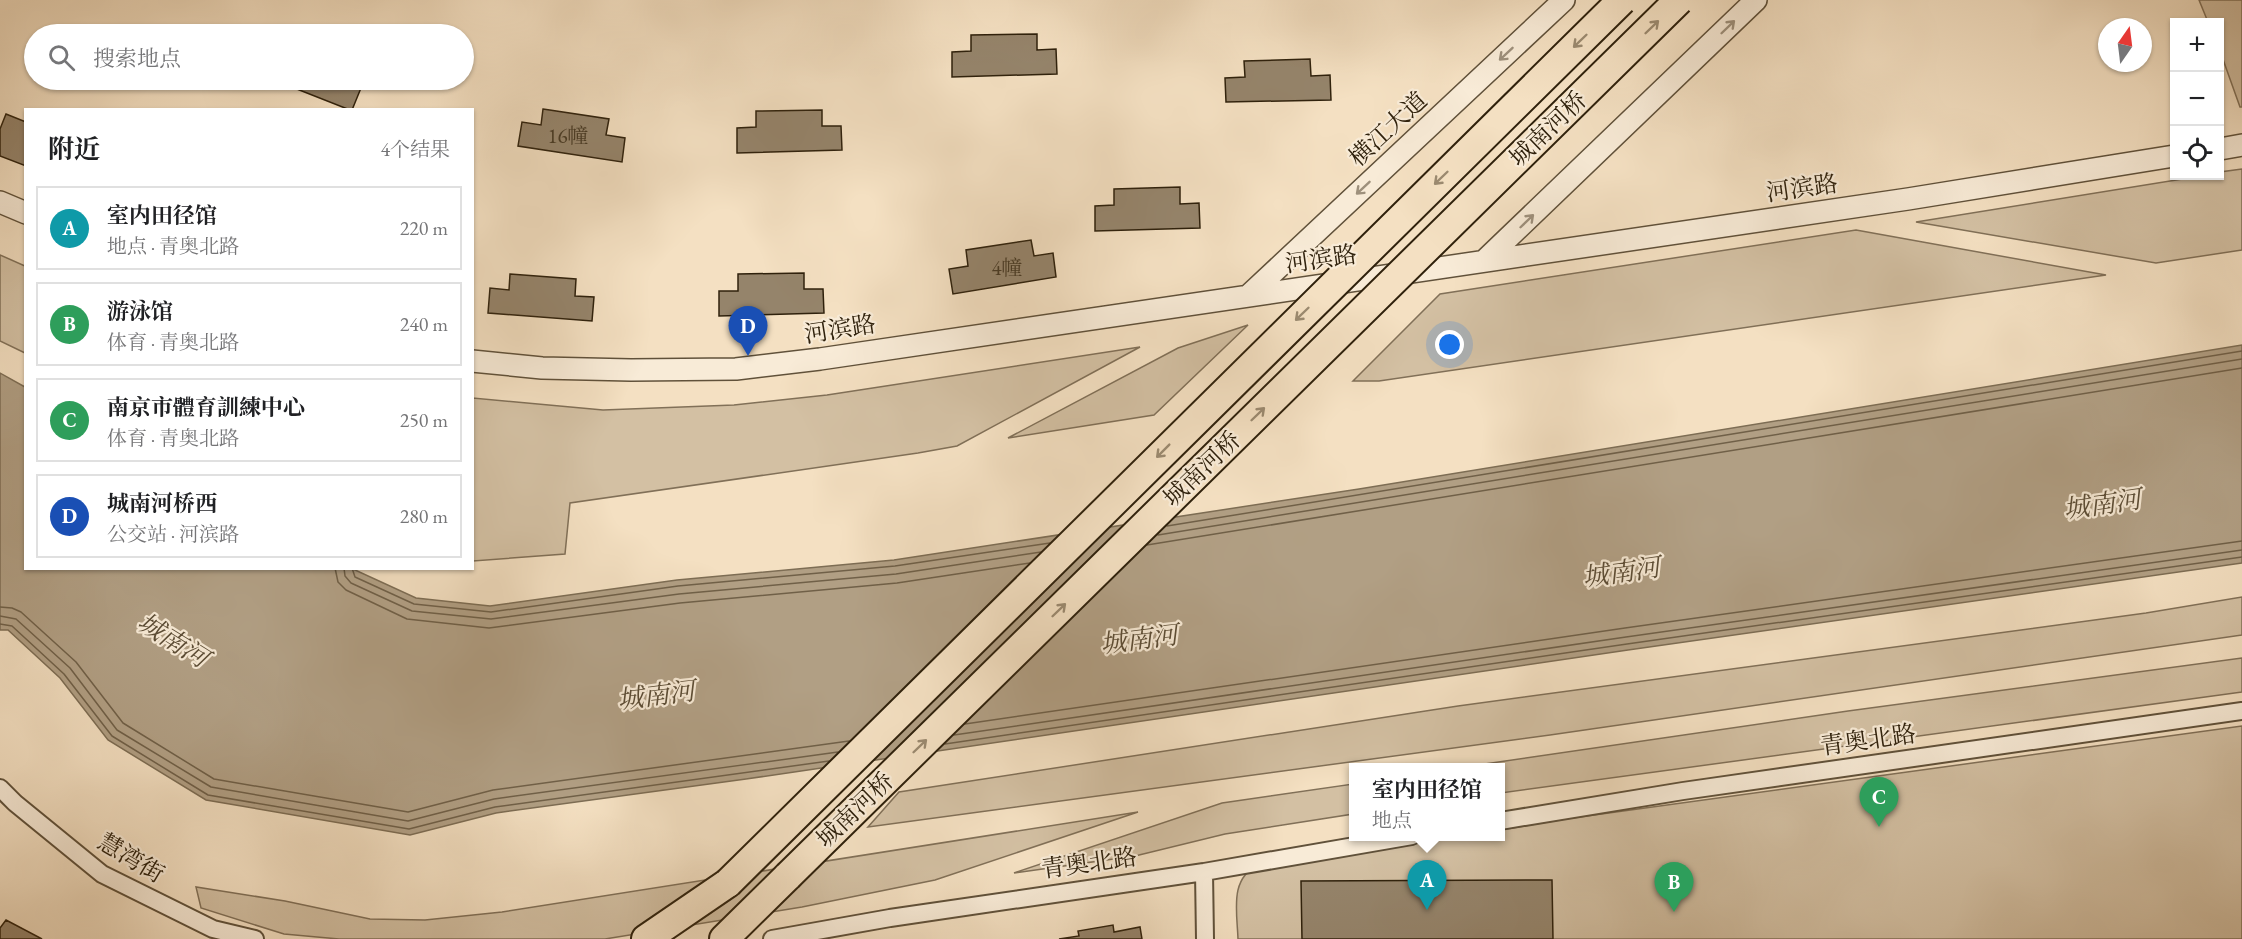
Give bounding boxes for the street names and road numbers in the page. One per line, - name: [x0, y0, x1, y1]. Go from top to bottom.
- street label: 城南河桥: [1502, 84, 1593, 173]
- street label: 横江大道: [1342, 85, 1433, 173]
- street label: 河滨路: [1764, 167, 1840, 208]
- street label: 河滨路: [1283, 238, 1359, 279]
- street label: 河滨路: [802, 308, 878, 349]
- street label: 城南河桥: [1156, 424, 1247, 513]
- street label: 青奥北路: [1818, 717, 1918, 762]
- street label: 城南河桥: [809, 765, 900, 854]
- street label: 慧湾街: [92, 826, 170, 889]
- street label: 青奥北路: [1039, 840, 1139, 885]

